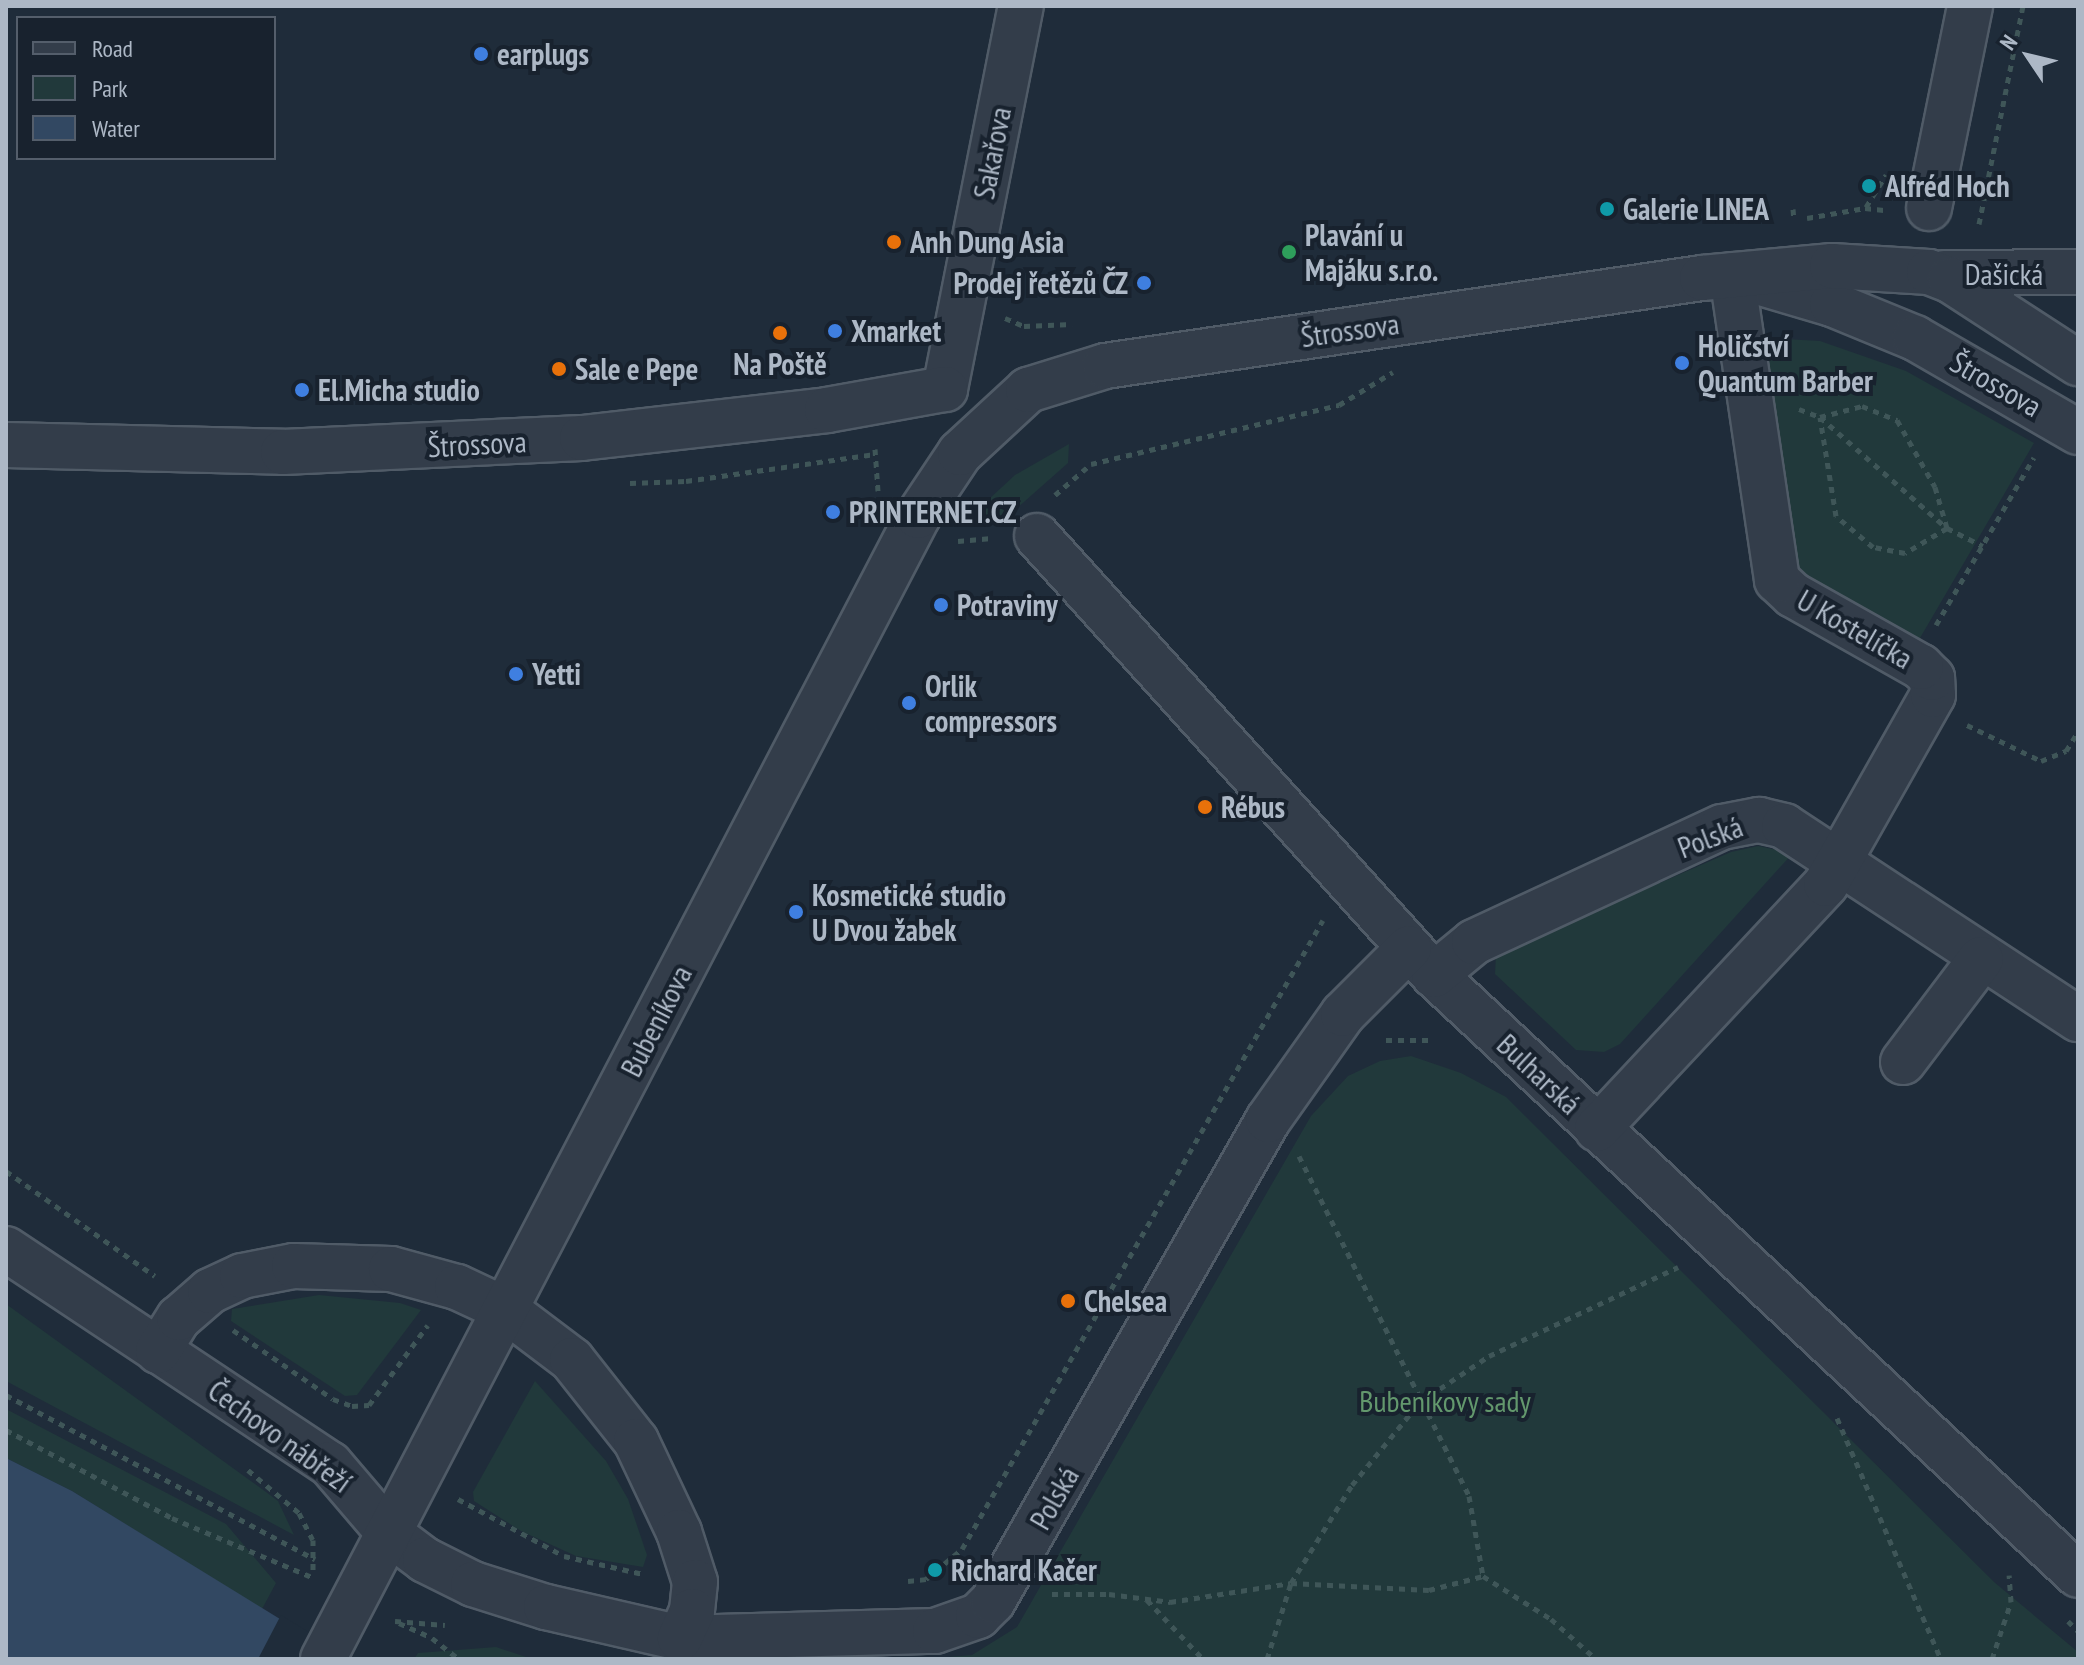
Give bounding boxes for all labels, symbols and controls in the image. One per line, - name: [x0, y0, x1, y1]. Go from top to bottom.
- legend: [16, 16, 276, 160]
- north arrow: [1988, 16, 2068, 96]
- text: N: [1993, 29, 2023, 55]
- text: Road: [92, 33, 133, 64]
- place label: earplugs: [497, 36, 589, 72]
- marker: earplugs: [472, 45, 490, 63]
- text: Park: [92, 73, 128, 104]
- street label: Sakařova: [965, 104, 1019, 202]
- text: Water: [92, 113, 140, 144]
- place label: Alfréd Hoch: [1885, 168, 2010, 204]
- marker: Alfréd Hoch: [1860, 177, 1878, 195]
- place label: Galerie LINEA: [1623, 191, 1769, 227]
- marker: Galerie LINEA: [1598, 200, 1616, 218]
- place label: Plavání u Majáku s.r.o.: [1305, 217, 1438, 288]
- place label: Anh Dung Asia: [910, 224, 1065, 260]
- marker: Anh Dung Asia: [885, 233, 903, 251]
- marker: Plavání u Majáku s.r.o.: [1280, 243, 1298, 261]
- street label: Dašická: [1965, 256, 2043, 292]
- place label: Prodej řetězů ČZ: [953, 265, 1128, 301]
- marker: Prodej řetězů ČZ: [1135, 274, 1153, 292]
- street label: Štrossova: [1299, 305, 1401, 355]
- place label: Xmarket: [851, 313, 941, 349]
- marker: Xmarket: [826, 322, 844, 340]
- marker: Na Poště: [771, 324, 789, 342]
- place label: Holičství Quantum Barber: [1698, 328, 1873, 398]
- street label: Štrossova: [1944, 344, 2048, 424]
- place label: Na Poště: [733, 346, 827, 382]
- place label: Sale e Pepe: [575, 351, 698, 387]
- marker: Holičství Quantum Barber: [1673, 354, 1691, 372]
- marker: Sale e Pepe: [550, 360, 568, 378]
- place label: El.Micha studio: [318, 372, 480, 408]
- marker: El.Micha studio: [293, 381, 311, 399]
- street label: Štrossova: [427, 423, 527, 465]
- place label: PRINTERNET.CZ: [849, 494, 1017, 530]
- marker: PRINTERNET.CZ: [824, 503, 842, 521]
- street label: U Kostelíčka: [1791, 582, 1919, 676]
- place label: Potraviny: [957, 587, 1058, 623]
- marker: Potraviny: [932, 596, 950, 614]
- place label: Yetti: [532, 656, 581, 692]
- marker: Yetti: [507, 665, 525, 683]
- place label: Orlik compressors: [925, 668, 1057, 738]
- marker: Orlik compressors: [900, 694, 918, 712]
- place label: Rébus: [1221, 789, 1285, 825]
- marker: Rébus: [1196, 798, 1214, 816]
- street label: Polská: [1673, 808, 1747, 866]
- place label: Kosmetické studio U Dvou žabek: [812, 877, 1006, 948]
- marker: Kosmetické studio U Dvou žabek: [787, 903, 805, 921]
- street label: Bubeníkova: [613, 959, 699, 1083]
- street label: Bulharská: [1490, 1026, 1588, 1122]
- place label: Chelsea: [1084, 1283, 1167, 1319]
- marker: Chelsea: [1059, 1292, 1077, 1310]
- street label: Čechovo nábřeží: [201, 1372, 359, 1500]
- park label: Bubeníkovy sady: [1359, 1383, 1531, 1419]
- street label: Polská: [1022, 1460, 1086, 1536]
- place label: Richard Kačer: [951, 1552, 1097, 1588]
- marker: Richard Kačer: [926, 1561, 944, 1579]

